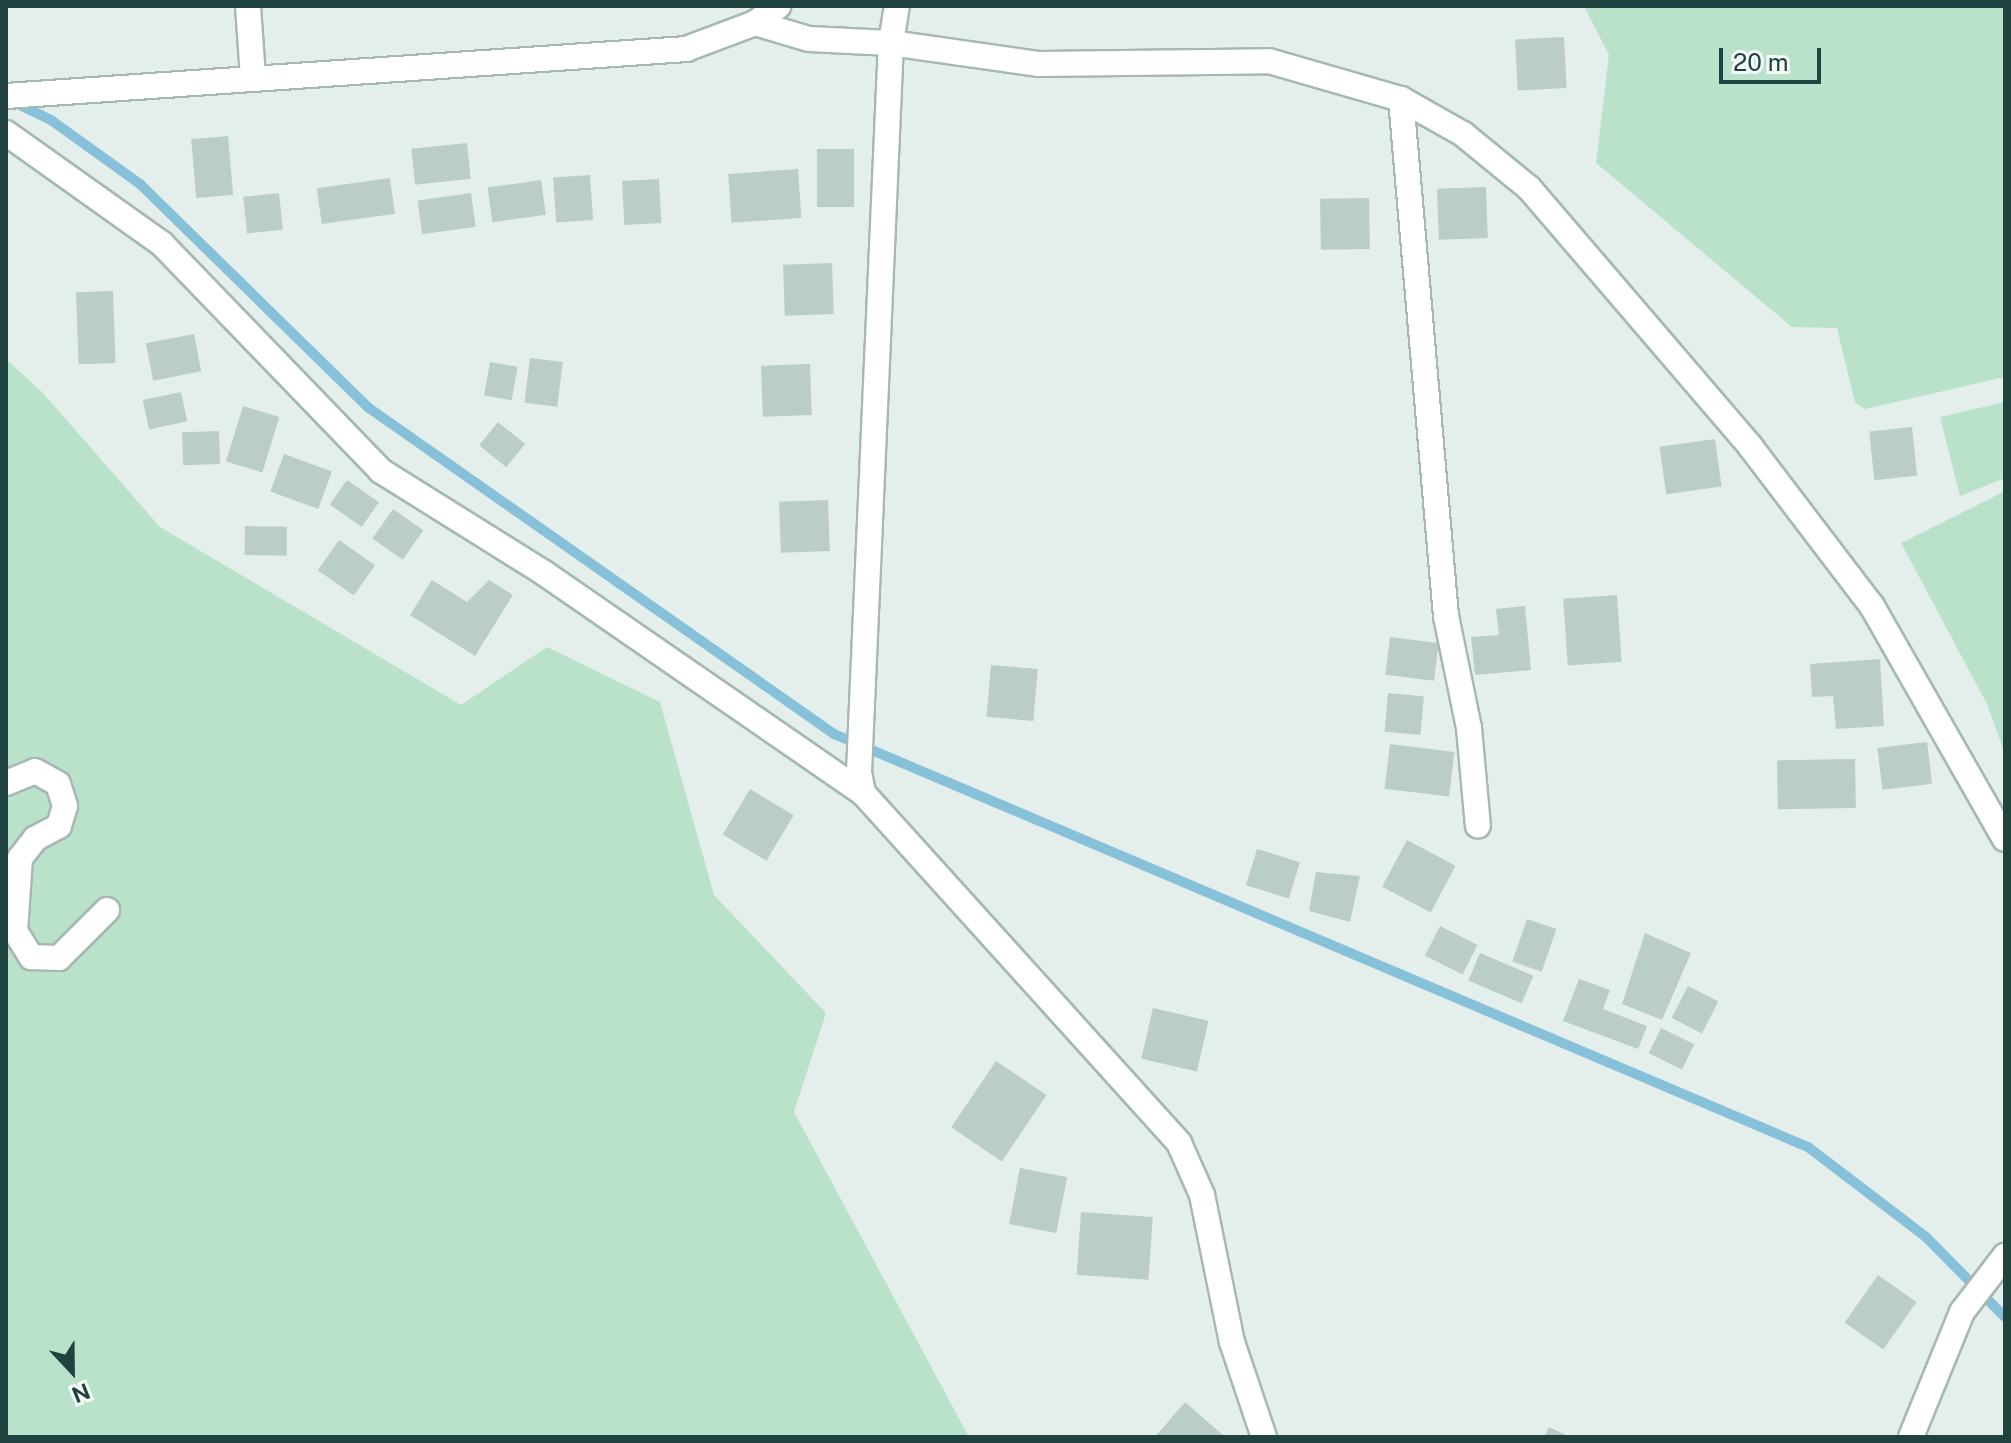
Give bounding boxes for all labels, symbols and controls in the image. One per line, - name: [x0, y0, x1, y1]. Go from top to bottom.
- scale bar: [1723, 32, 1825, 82]
- text: 20 m: [1733, 48, 1789, 76]
- north arrow: [32, 1331, 112, 1411]
- text: N: [68, 1378, 94, 1409]

